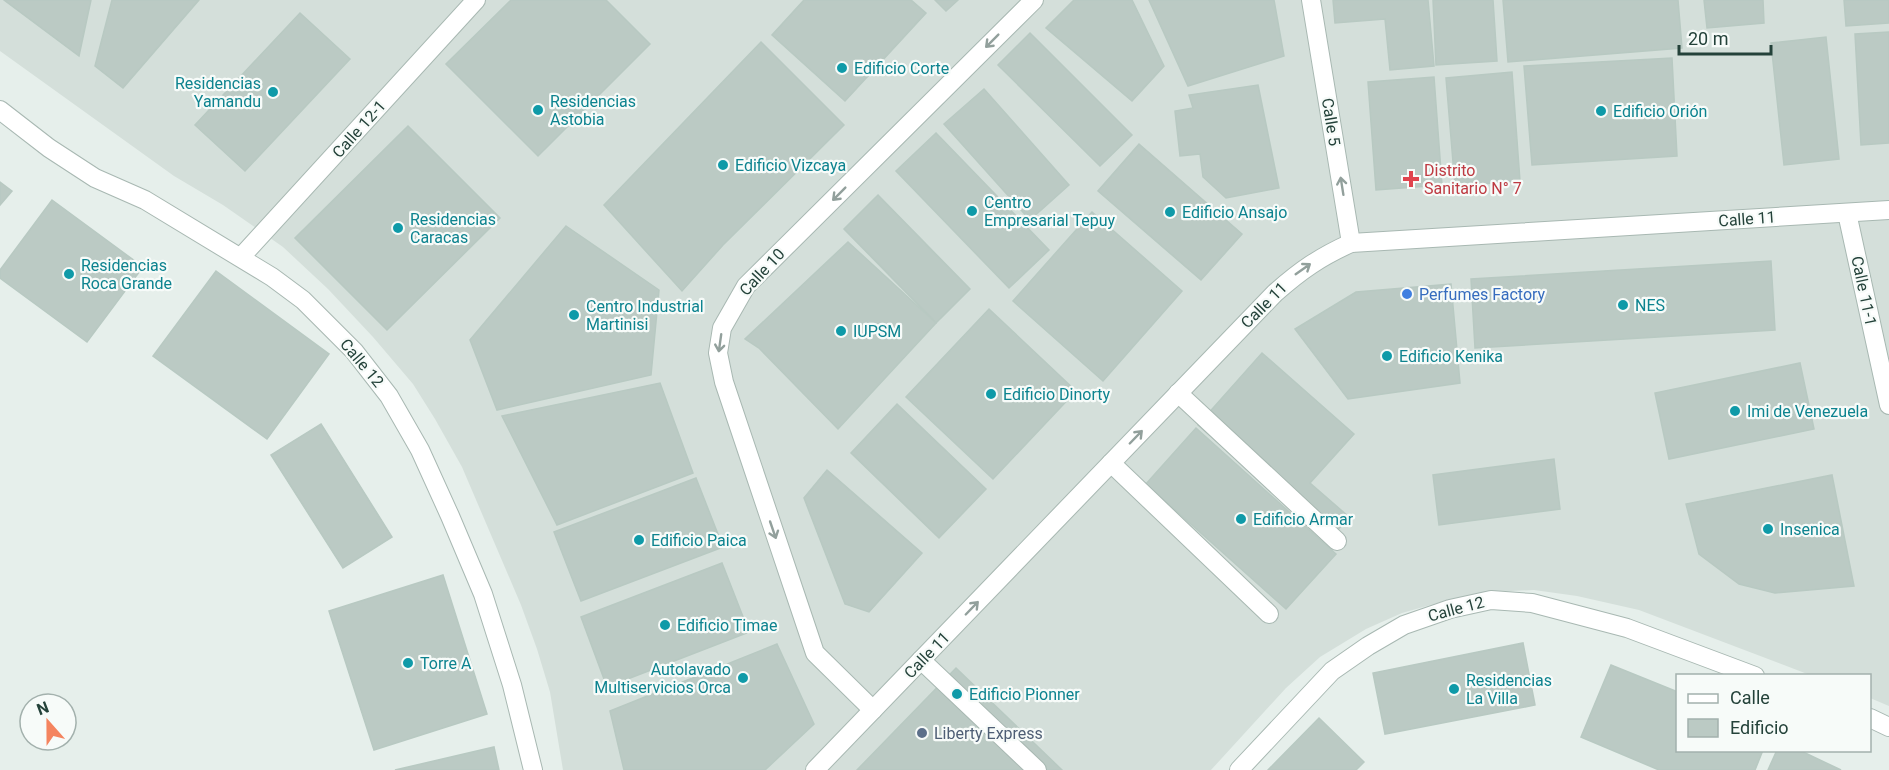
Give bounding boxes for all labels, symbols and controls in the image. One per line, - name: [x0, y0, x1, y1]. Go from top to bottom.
- scale bar: [1679, 18, 1770, 56]
- text: 20 m: [1688, 28, 1728, 49]
- one-way arrow: [985, 34, 1000, 49]
- place label: Edificio Corte: [854, 59, 949, 78]
- marker: Edificio Corte: [835, 61, 849, 75]
- place label: Residencias Yamandu: [175, 74, 261, 111]
- marker: Residencias Yamandu: [266, 85, 280, 99]
- place label: Residencias Astobia: [550, 92, 636, 129]
- street label: Calle 12-1: [328, 96, 390, 162]
- street label: Calle 5: [1318, 97, 1344, 147]
- place label: Edificio Orión: [1613, 102, 1707, 121]
- marker: Residencias Astobia: [531, 103, 545, 117]
- marker: Edificio Orión: [1594, 104, 1608, 118]
- place label: Edificio Vizcaya: [735, 156, 846, 175]
- marker: Edificio Vizcaya: [716, 158, 730, 172]
- place label: Distrito Sanitario N° 7: [1424, 161, 1522, 198]
- marker: Distrito Sanitario N° 7: [1402, 170, 1420, 188]
- one-way arrow: [1336, 176, 1347, 196]
- one-way arrow: [831, 186, 846, 201]
- place label: Centro Empresarial Tepuy: [984, 193, 1115, 230]
- place label: Edificio Ansajo: [1182, 203, 1287, 222]
- marker: Centro Empresarial Tepuy: [965, 204, 979, 218]
- marker: Edificio Ansajo: [1163, 205, 1177, 219]
- street label: Calle 11: [1718, 208, 1776, 230]
- place label: Residencias Caracas: [410, 210, 496, 247]
- marker: Residencias Caracas: [391, 221, 405, 235]
- street label: Calle 10: [735, 245, 789, 299]
- street label: Calle 11-1: [1847, 254, 1881, 328]
- place label: Residencias Roca Grande: [81, 256, 172, 293]
- one-way arrow: [1295, 263, 1311, 275]
- marker: Residencias Roca Grande: [62, 267, 76, 281]
- street label: Calle 11: [1237, 278, 1291, 332]
- place label: Perfumes Factory: [1419, 285, 1546, 304]
- marker: Perfumes Factory: [1400, 287, 1414, 301]
- place label: NES: [1635, 296, 1665, 315]
- place label: Centro Industrial Martinisi: [586, 297, 704, 334]
- marker: NES: [1616, 298, 1630, 312]
- marker: Centro Industrial Martinisi: [567, 308, 581, 322]
- place label: IUPSM: [853, 322, 901, 341]
- marker: IUPSM: [834, 324, 848, 338]
- one-way arrow: [714, 333, 725, 353]
- street label: Calle 12: [336, 335, 388, 391]
- place label: Edificio Kenika: [1399, 347, 1503, 366]
- marker: Edificio Kenika: [1380, 349, 1394, 363]
- place label: Edificio Dinorty: [1003, 385, 1110, 404]
- marker: Edificio Dinorty: [984, 387, 998, 401]
- place label: Imi de Venezuela: [1747, 402, 1868, 421]
- marker: Imi de Venezuela: [1728, 404, 1742, 418]
- one-way arrow: [1129, 430, 1144, 445]
- place label: Edificio Armar: [1253, 510, 1354, 529]
- marker: Edificio Armar: [1234, 512, 1248, 526]
- one-way arrow: [769, 520, 780, 539]
- place label: Insenica: [1780, 520, 1840, 539]
- marker: Insenica: [1761, 522, 1775, 536]
- place label: Edificio Paica: [651, 531, 747, 550]
- marker: Edificio Paica: [632, 533, 646, 547]
- street label: Calle 12: [1426, 592, 1486, 626]
- one-way arrow: [965, 600, 979, 615]
- place label: Edificio Timae: [677, 616, 777, 635]
- marker: Edificio Timae: [658, 618, 672, 632]
- street label: Calle 11: [900, 628, 954, 682]
- place label: Torre A: [420, 654, 472, 673]
- marker: Torre A: [401, 656, 415, 670]
- place label: Autolavado Multiservicios Orca: [594, 660, 731, 697]
- marker: Autolavado Multiservicios Orca: [736, 671, 750, 685]
- place label: Residencias La Villa: [1466, 671, 1552, 708]
- legend: [1676, 674, 1871, 752]
- marker: Residencias La Villa: [1447, 682, 1461, 696]
- place label: Edificio Pionner: [969, 685, 1080, 704]
- marker: Edificio Pionner: [950, 687, 964, 701]
- text: Calle: [1730, 687, 1770, 708]
- north arrow: [18, 692, 78, 752]
- text: N: [34, 698, 51, 719]
- text: Edificio: [1730, 717, 1789, 738]
- place label: Liberty Express: [934, 724, 1043, 743]
- marker: Liberty Express: [915, 726, 929, 740]

